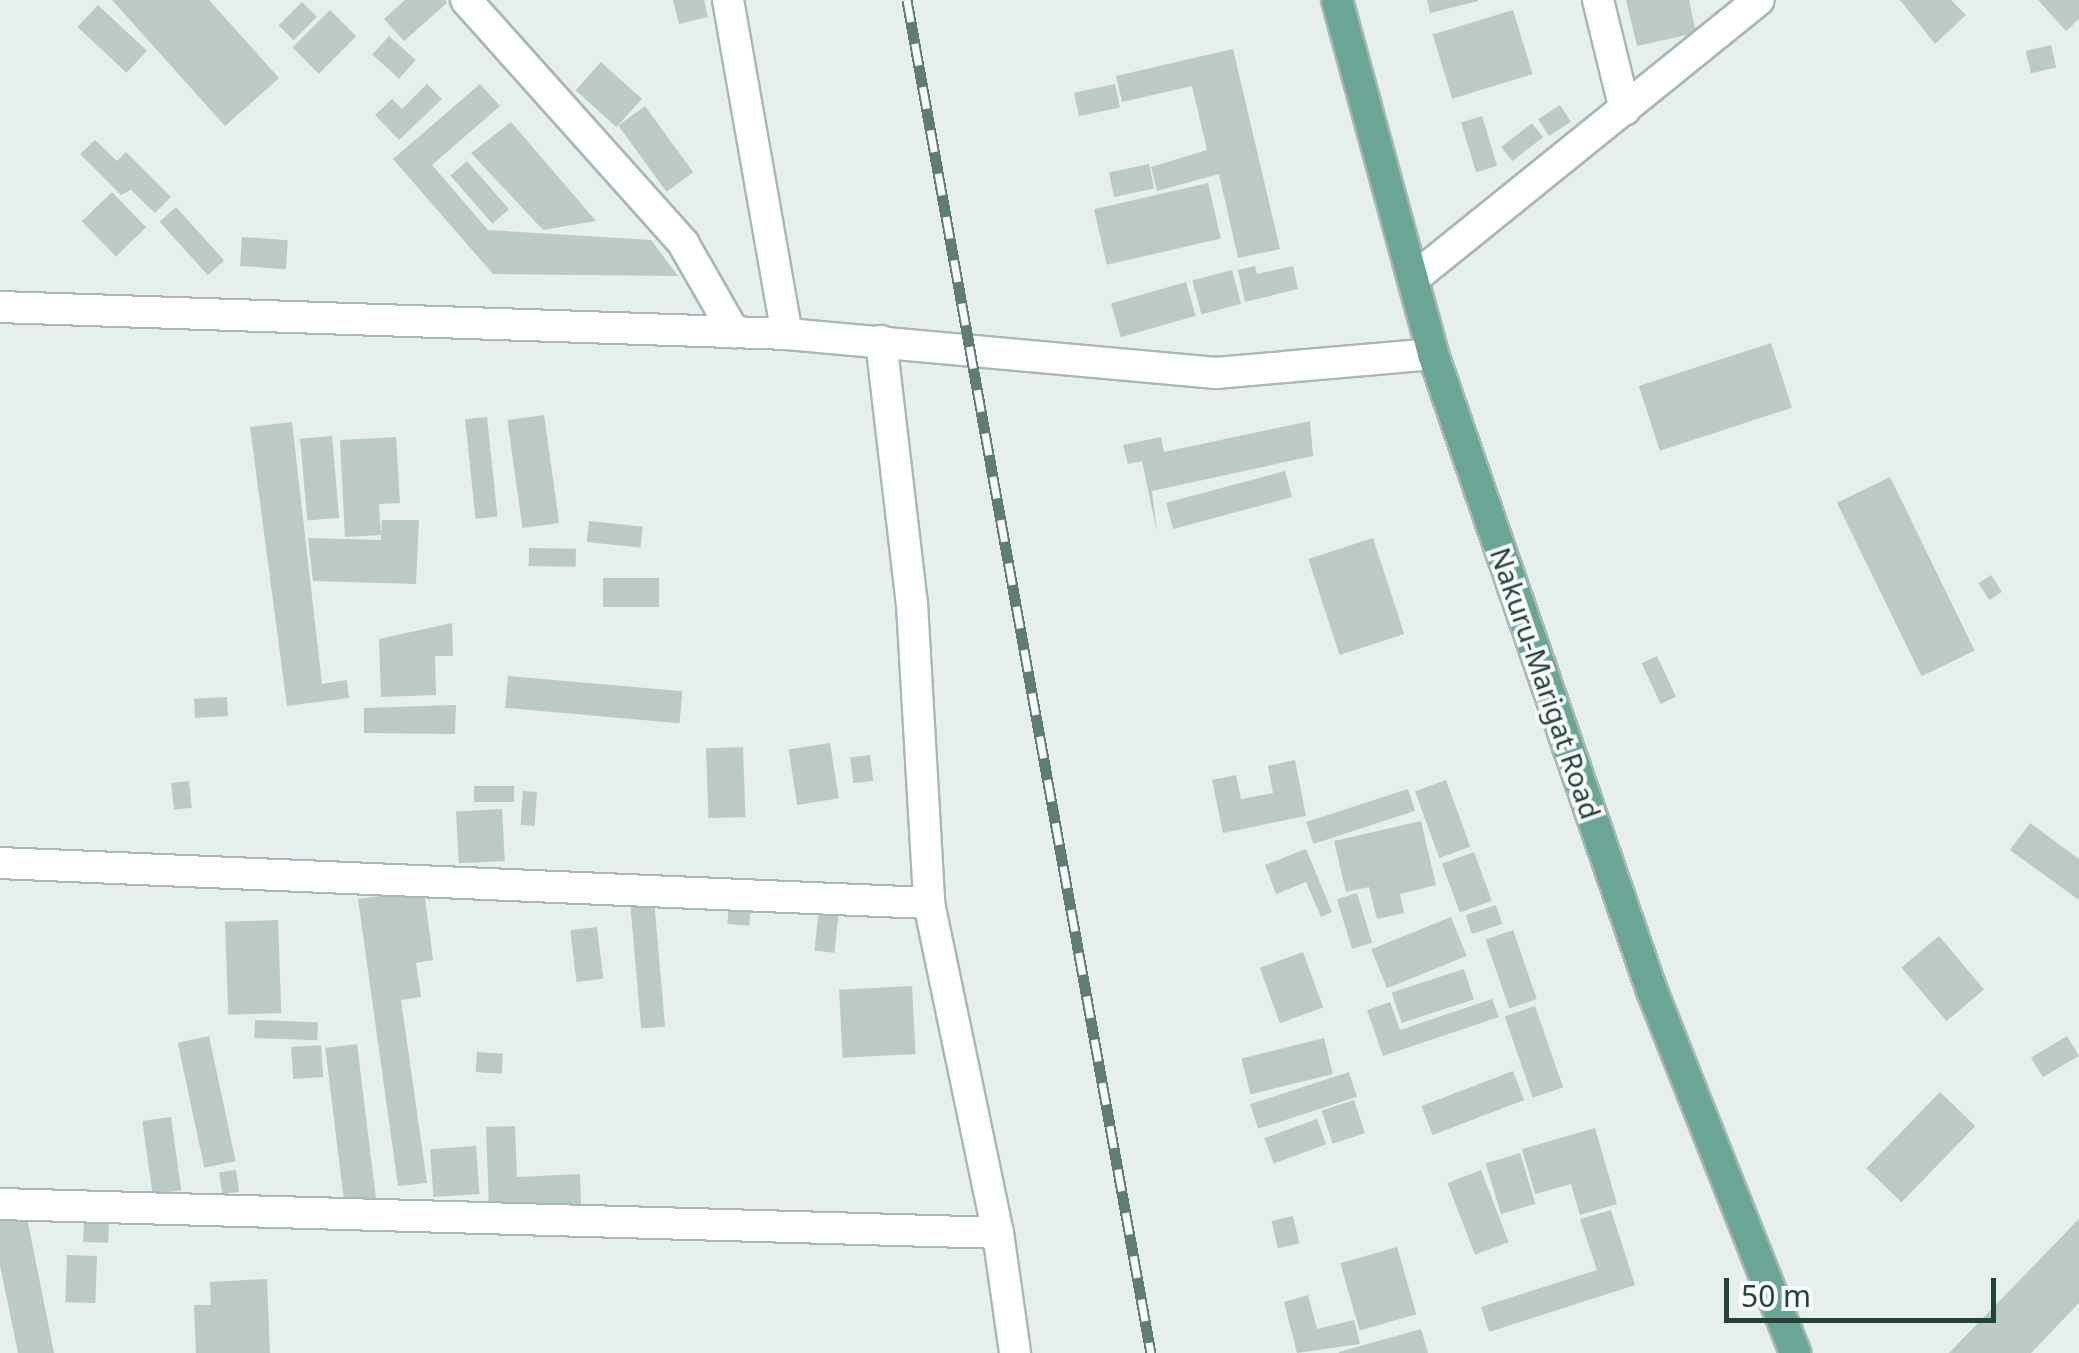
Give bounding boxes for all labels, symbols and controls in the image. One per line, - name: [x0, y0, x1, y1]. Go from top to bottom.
- street label: Nakuru-Marigat Road: [1484, 543, 1608, 823]
- scale bar: [1729, 1258, 2002, 1320]
- text: 50 m: [1741, 1275, 1811, 1316]

